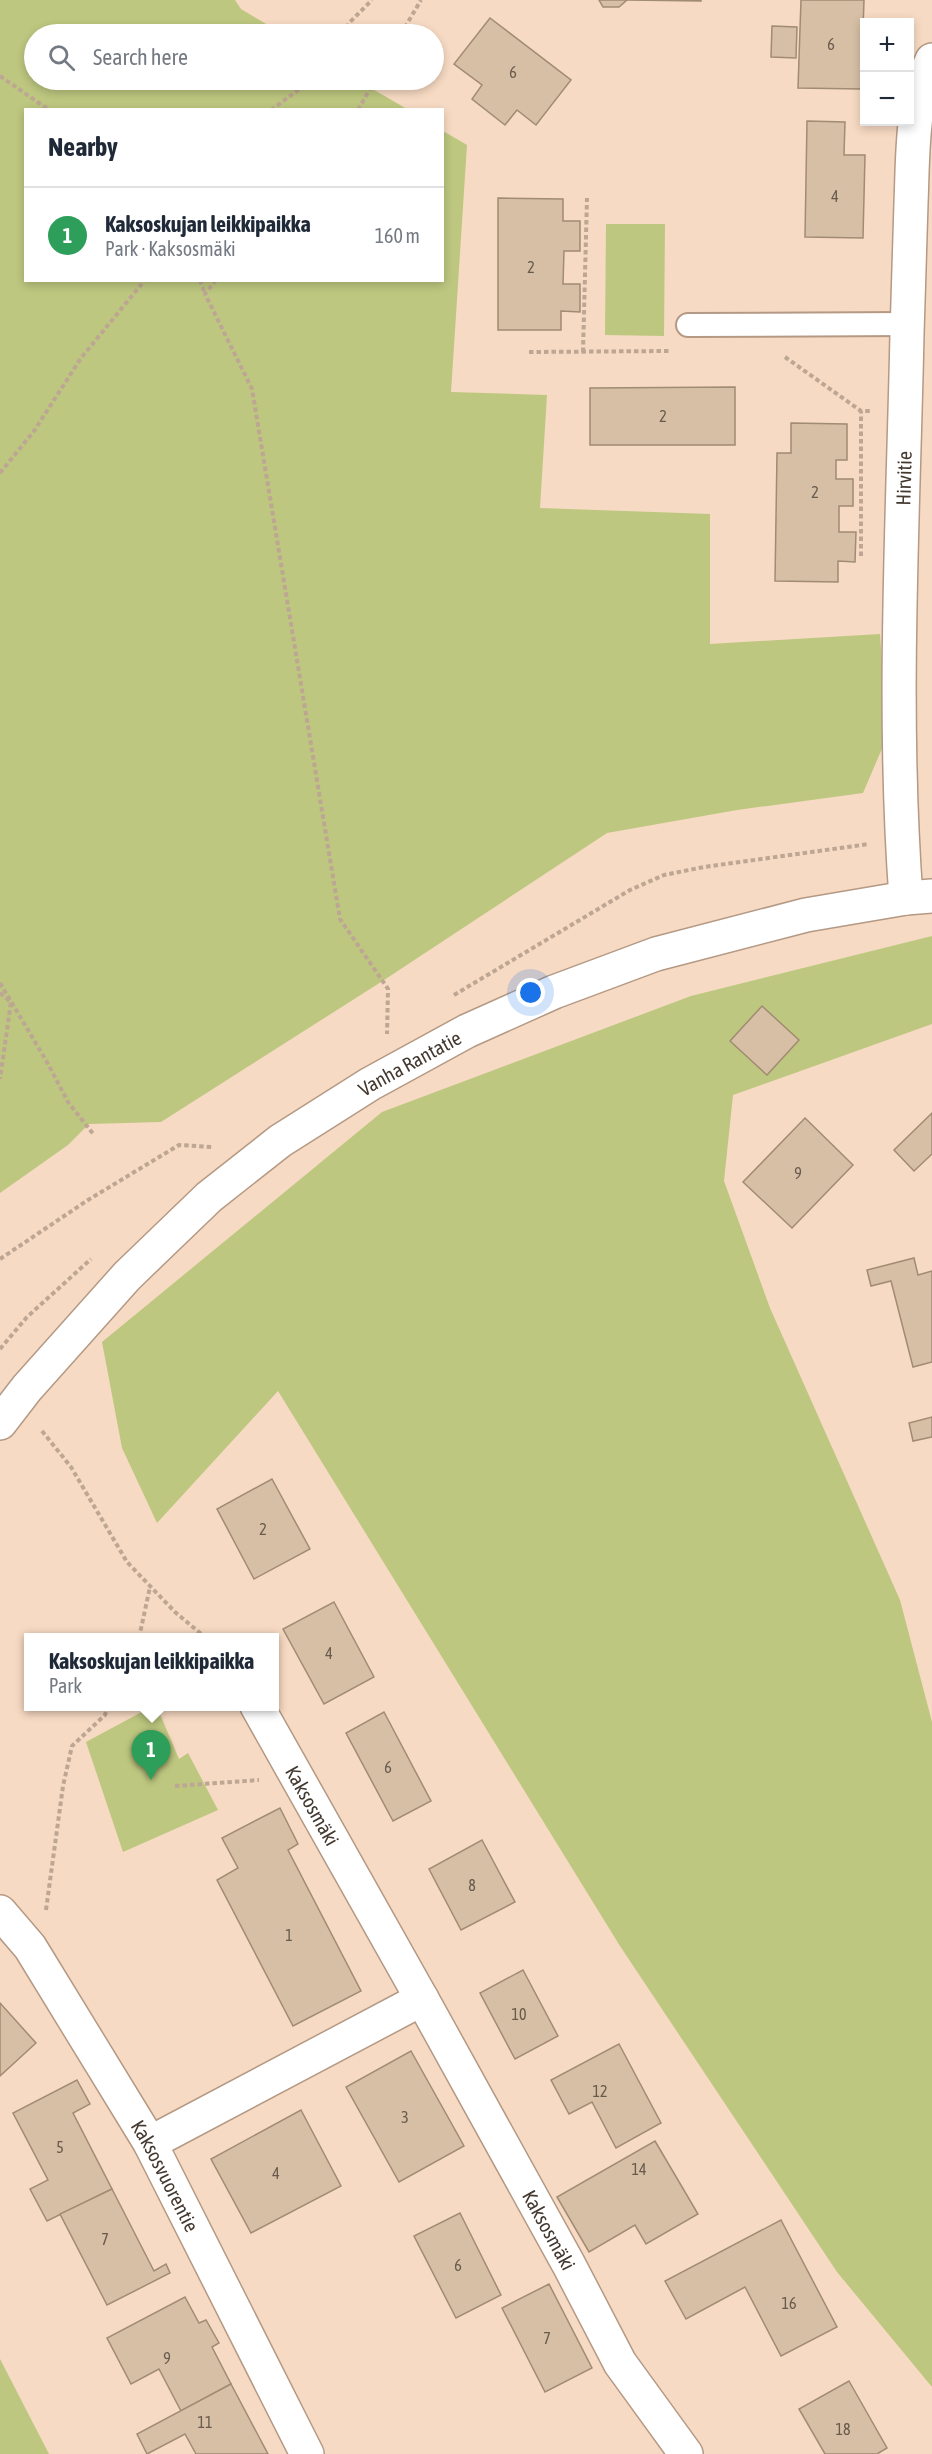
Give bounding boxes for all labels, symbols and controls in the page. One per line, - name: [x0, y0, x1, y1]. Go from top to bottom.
- map controls: [860, 18, 914, 126]
- button: +: [860, 18, 914, 72]
- search box: [24, 24, 444, 90]
- house number: 6: [827, 35, 835, 53]
- icon: search: [45, 41, 78, 74]
- text: Search here: [93, 44, 188, 70]
- house number: 6: [509, 63, 517, 81]
- button: −: [860, 72, 914, 126]
- text: Nearby: [48, 132, 118, 162]
- house number: 4: [831, 187, 839, 205]
- text: Kaksoskujan leikkipaikka: [105, 211, 311, 237]
- text: 1: [63, 224, 72, 247]
- text: 160 m: [375, 224, 420, 247]
- text: Park · Kaksosmäki: [105, 237, 236, 260]
- house number: 2: [527, 258, 535, 276]
- house number: 2: [659, 407, 667, 425]
- street label: Hirvitie: [891, 451, 915, 506]
- house number: 2: [811, 483, 819, 501]
- your location: [516, 978, 545, 1007]
- street label: Vanha Rantatie: [354, 1025, 465, 1100]
- house number: 9: [794, 1164, 802, 1182]
- house number: 2: [259, 1520, 267, 1538]
- popup: [24, 1633, 279, 1711]
- house number: 4: [325, 1644, 333, 1662]
- text: Kaksoskujan leikkipaikka: [49, 1648, 254, 1674]
- text: Park: [49, 1674, 82, 1697]
- pin: 1: [132, 1730, 170, 1780]
- house number: 6: [384, 1758, 392, 1776]
- street label: Kaksosmäki: [281, 1762, 344, 1849]
- house number: 8: [468, 1876, 476, 1894]
- house number: 1: [285, 1926, 293, 1944]
- house number: 10: [511, 2005, 527, 2023]
- house number: 12: [592, 2082, 608, 2100]
- house number: 3: [401, 2108, 409, 2126]
- street label: Kaksosvuorentie: [127, 2116, 204, 2235]
- house number: 5: [56, 2138, 64, 2156]
- house number: 14: [631, 2160, 647, 2178]
- house number: 4: [272, 2164, 280, 2182]
- street label: Kaksosmäki: [518, 2186, 581, 2274]
- house number: 7: [101, 2230, 109, 2248]
- house number: 6: [454, 2256, 462, 2274]
- house number: 16: [781, 2294, 797, 2312]
- house number: 7: [543, 2329, 551, 2347]
- house number: 9: [163, 2349, 171, 2367]
- house number: 11: [197, 2413, 213, 2431]
- house number: 18: [835, 2420, 851, 2438]

